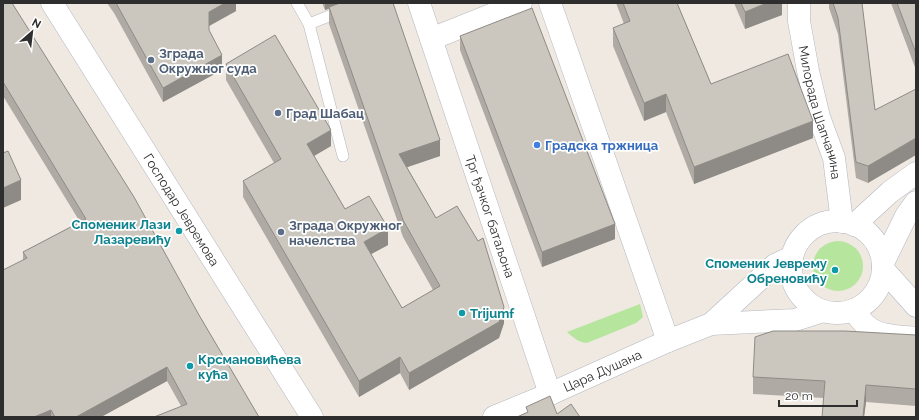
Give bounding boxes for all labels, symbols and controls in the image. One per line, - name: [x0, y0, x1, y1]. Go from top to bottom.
- north arrow: [12, 12, 52, 52]
- text: N: [30, 16, 43, 31]
- street label: Милорада Шапчанина: [796, 44, 844, 180]
- place label: Зграда Окружног суда: [159, 46, 257, 76]
- marker: Зграда Окружног суда: [146, 55, 156, 65]
- place label: Град Шабац: [286, 106, 364, 121]
- marker: Град Шабац: [273, 108, 283, 118]
- place label: Градска тржница: [545, 138, 659, 153]
- marker: Градска тржница: [532, 140, 542, 150]
- street label: Господар Јевремова: [140, 151, 222, 269]
- street label: Трг ђачког батаљона: [462, 153, 518, 280]
- place label: Споменик Лази Лазаревићу: [71, 217, 171, 247]
- place label: Зграда Окружног начелства: [289, 218, 402, 248]
- marker: Споменик Лази Лазаревићу: [174, 226, 184, 236]
- marker: Зграда Окружног начелства: [276, 227, 286, 237]
- place label: Споменик Јеврему Обреновићу: [705, 256, 827, 286]
- marker: Споменик Јеврему Обреновићу: [830, 265, 840, 275]
- place label: Trijumf: [470, 306, 515, 321]
- marker: Trijumf: [457, 308, 467, 318]
- street label: Цара Душана: [561, 347, 644, 395]
- place label: Крсмановићева кућа: [198, 352, 302, 382]
- marker: Крсмановићева кућа: [185, 361, 195, 371]
- scale bar: [779, 382, 857, 408]
- text: 20 m: [785, 389, 813, 403]

